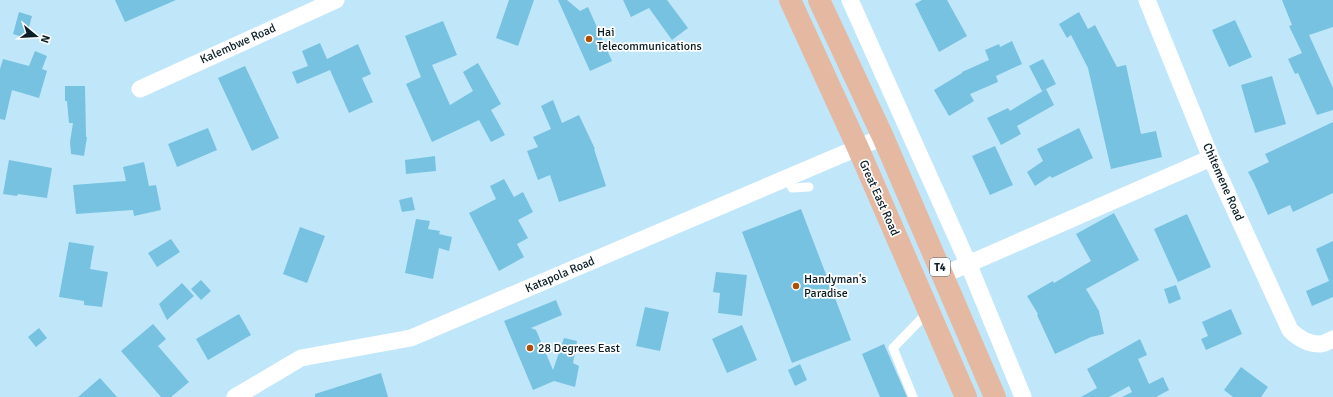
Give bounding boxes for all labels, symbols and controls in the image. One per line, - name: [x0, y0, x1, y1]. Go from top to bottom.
- north arrow: [16, 16, 56, 56]
- street label: Kalembwe Road: [198, 21, 278, 67]
- place label: Hai Telecommunications: [597, 25, 702, 54]
- text: N: [38, 33, 52, 45]
- marker: Hai Telecommunications: [584, 34, 594, 44]
- street label: Chitemene Road: [1199, 141, 1247, 223]
- street label: Great East Road: [856, 158, 902, 238]
- street label: Katapola Road: [523, 254, 597, 296]
- road number: T4: [930, 258, 950, 276]
- place label: Handyman's Paradise: [804, 272, 867, 301]
- marker: Handyman's Paradise: [791, 281, 801, 291]
- place label: 28 Degrees East: [538, 341, 620, 356]
- marker: 28 Degrees East: [525, 343, 535, 353]

